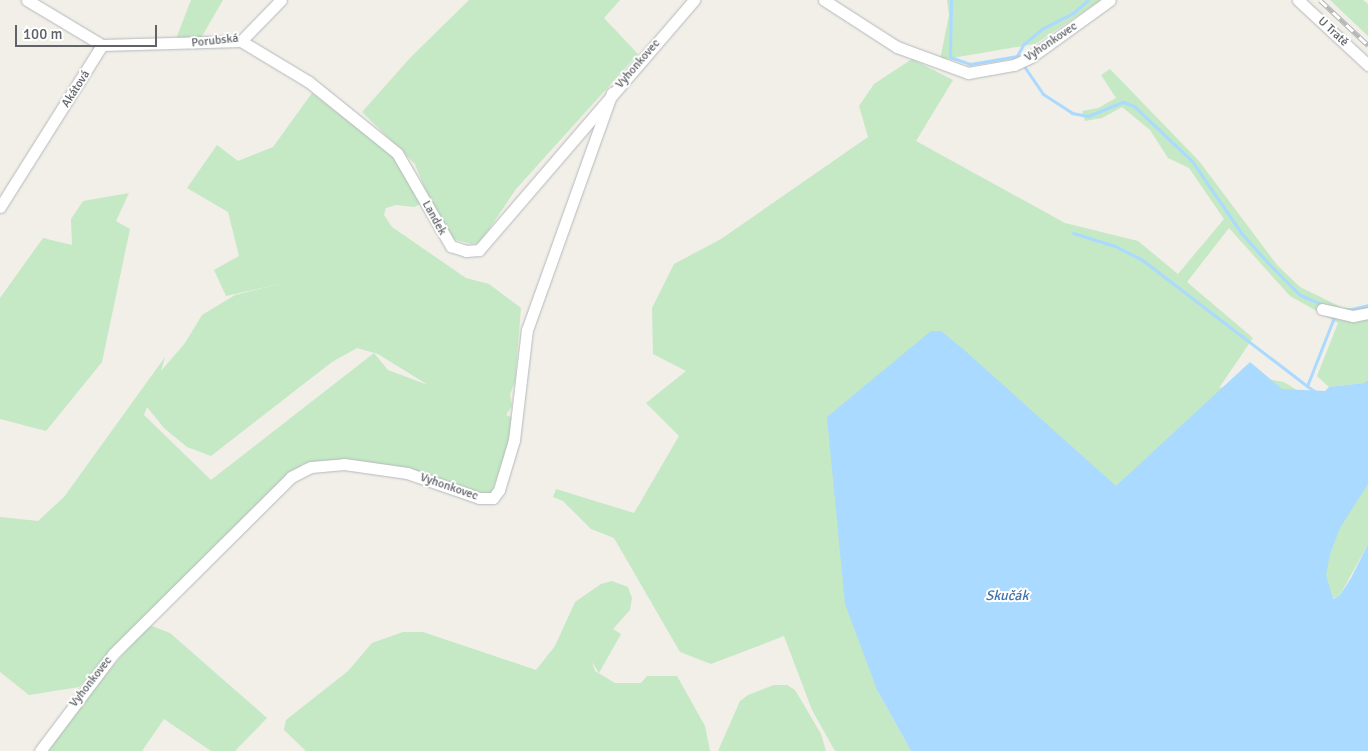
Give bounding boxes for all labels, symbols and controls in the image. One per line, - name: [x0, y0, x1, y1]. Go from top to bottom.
- street label: U Tratě: [1315, 14, 1351, 50]
- scale bar: [18, 15, 160, 47]
- street label: Vyhonkovec: [1022, 19, 1080, 65]
- text: 100 m: [23, 25, 63, 43]
- street label: Porubská: [191, 31, 239, 51]
- street label: Vyhonkovec: [613, 36, 663, 92]
- street label: Akátová: [59, 68, 93, 110]
- street label: Landek: [419, 198, 449, 238]
- street label: Vyhonkovec: [418, 470, 480, 504]
- water label: Skučák: [986, 588, 1028, 604]
- street label: Vyhonkovec: [67, 654, 115, 710]

